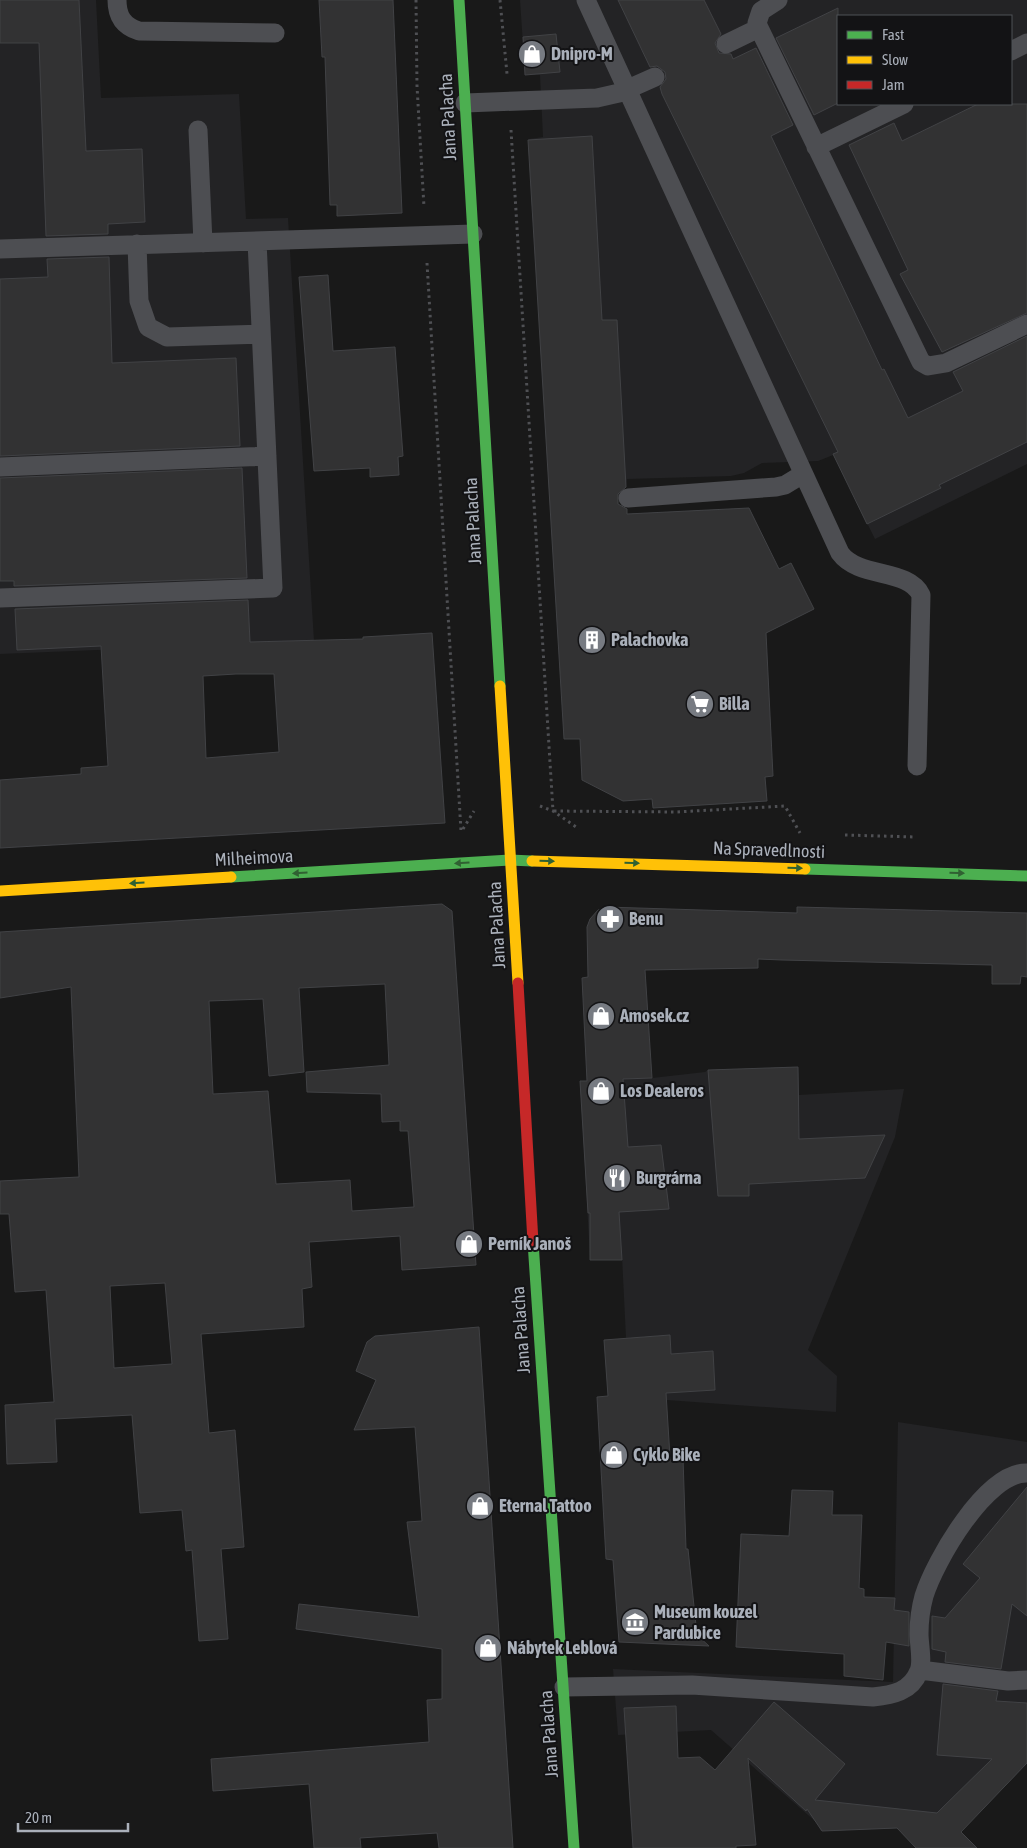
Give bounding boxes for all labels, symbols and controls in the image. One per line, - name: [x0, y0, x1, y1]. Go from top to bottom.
- legend: [837, 15, 1012, 105]
- text: Fast: [882, 26, 904, 43]
- shop icon: Dnipro-M: [517, 39, 547, 69]
- place label: Dnipro-M: [551, 43, 613, 64]
- text: Slow: [882, 51, 908, 68]
- street label: Jana Palacha: [435, 73, 460, 161]
- text: Jam: [882, 76, 905, 93]
- street label: Jana Palacha: [460, 477, 485, 565]
- building icon: Palachovka: [577, 625, 607, 655]
- place label: Palachovka: [611, 629, 688, 650]
- supermarket icon: Billa: [685, 689, 715, 719]
- place label: Billa: [719, 693, 750, 714]
- street label: Na Spravedlnosti: [713, 837, 826, 862]
- street label: Milheimova: [214, 845, 294, 870]
- one-way arrow: [539, 857, 555, 865]
- one-way arrow: [454, 860, 470, 868]
- one-way arrow: [625, 860, 641, 868]
- one-way arrow: [787, 864, 803, 872]
- one-way arrow: [291, 870, 307, 878]
- one-way arrow: [949, 870, 965, 878]
- one-way arrow: [129, 879, 145, 887]
- street label: Jana Palacha: [484, 881, 509, 969]
- pharmacy icon: Benu: [595, 904, 625, 934]
- place label: Benu: [629, 908, 663, 929]
- shop icon: Amosek.cz: [586, 1001, 616, 1031]
- place label: Amosek.cz: [619, 1005, 690, 1026]
- shop icon: Los Dealeros: [586, 1076, 616, 1106]
- place label: Los Dealeros: [620, 1080, 704, 1101]
- restaurant icon: Burgrárna: [602, 1163, 632, 1193]
- place label: Burgrárna: [636, 1167, 701, 1188]
- shop icon: Perník Janoš: [454, 1229, 484, 1259]
- place label: Perník Janoš: [488, 1233, 572, 1254]
- street label: Jana Palacha: [507, 1286, 534, 1374]
- shop icon: Cyklo Bike: [599, 1440, 629, 1470]
- place label: Cyklo Bike: [633, 1444, 700, 1465]
- shop icon: Eternal Tattoo: [465, 1491, 495, 1521]
- place label: Eternal Tattoo: [499, 1495, 592, 1516]
- place label: Museum kouzel Pardubice: [654, 1601, 758, 1643]
- museum icon: Museum kouzel Pardubice: [620, 1607, 650, 1637]
- shop icon: Nábytek Leblová: [473, 1633, 503, 1663]
- place label: Nábytek Leblová: [507, 1637, 617, 1658]
- street label: Jana Palacha: [535, 1690, 562, 1778]
- scale bar: [18, 1800, 128, 1832]
- text: 20 m: [25, 1809, 52, 1826]

